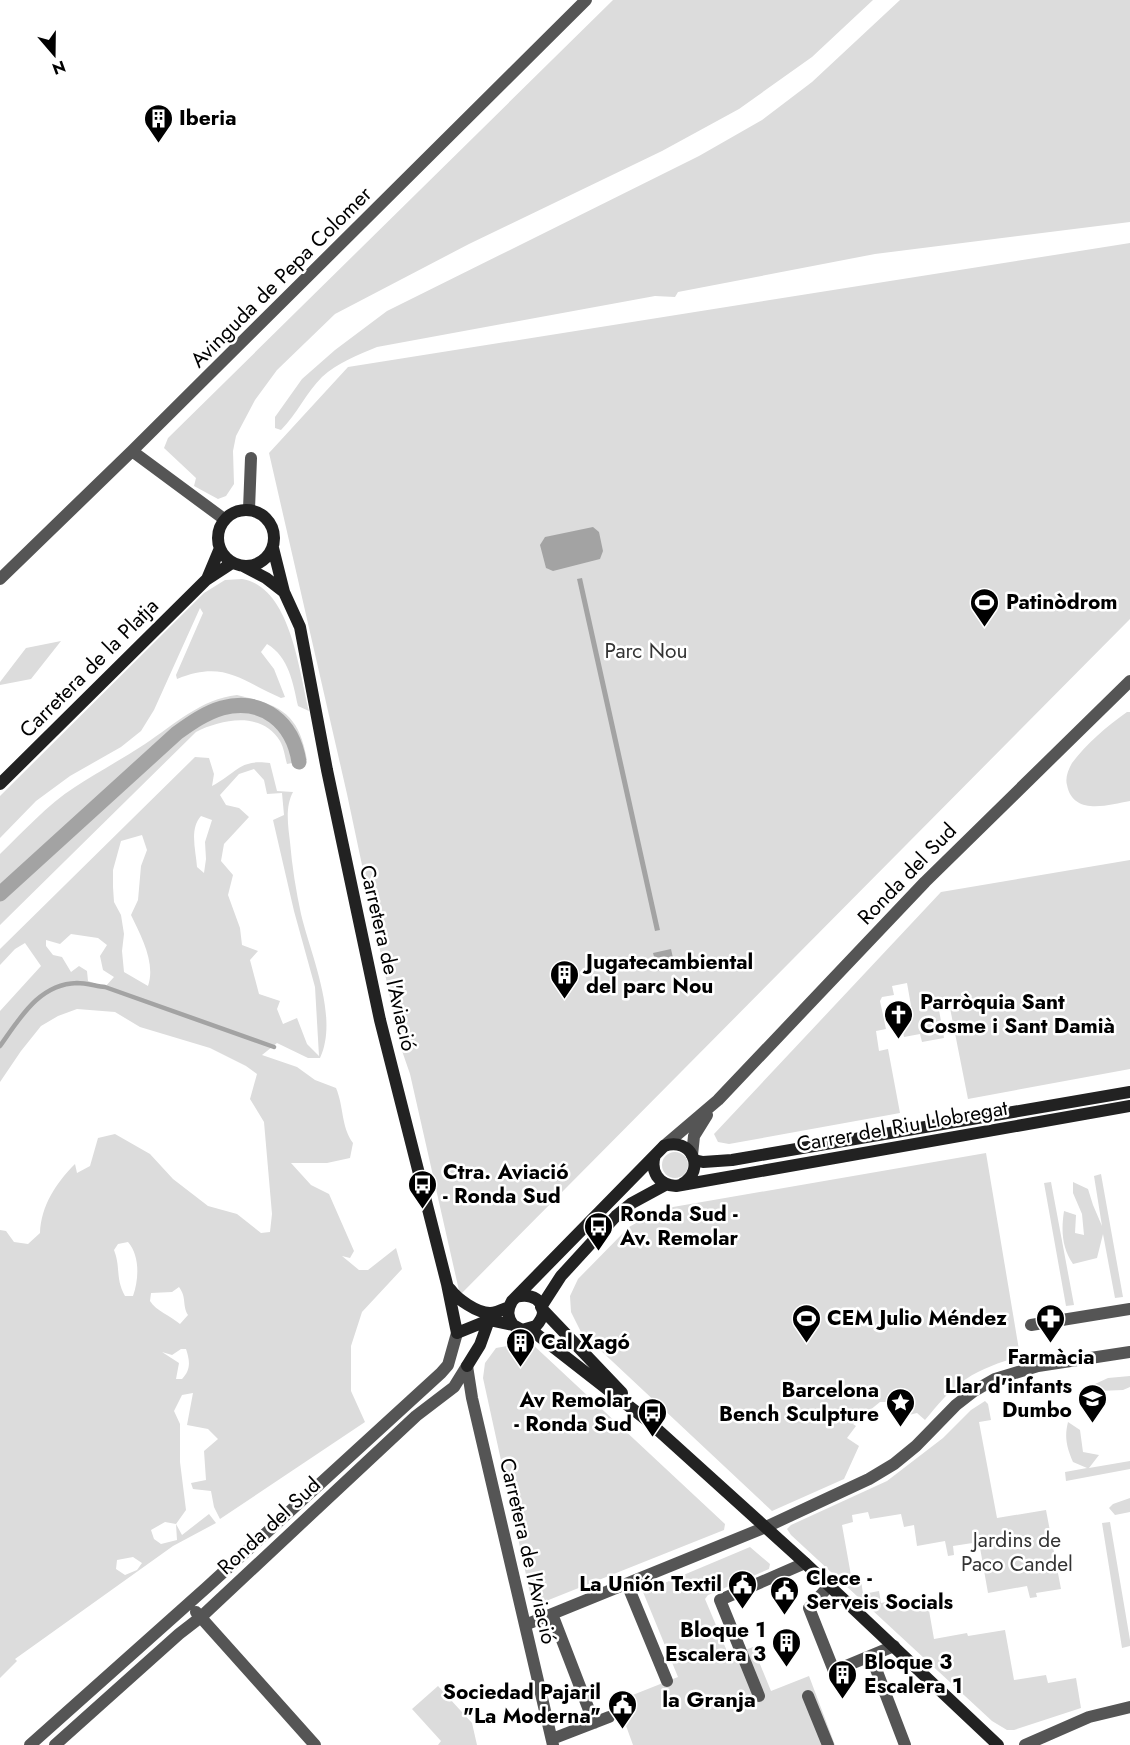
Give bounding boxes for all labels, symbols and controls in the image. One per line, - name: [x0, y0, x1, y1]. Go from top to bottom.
- north arrow: [24, 24, 84, 84]
- text: N: [49, 55, 69, 81]
- building icon: Iberia: [142, 102, 174, 144]
- place label: Iberia: [179, 103, 236, 133]
- street label: Avinguda de Pepa Colomer: [184, 179, 379, 374]
- sports icon: Patinòdrom: [969, 586, 1001, 628]
- place label: Patinòdrom: [1006, 587, 1118, 617]
- street label: Carretera de la Platja: [13, 592, 165, 744]
- park label: Parc Nou: [605, 636, 687, 666]
- street label: Ronda del Sud: [851, 816, 963, 932]
- street label: Carretera de l'Aviació: [352, 862, 424, 1054]
- place label: Jugatecambiental del parc Nou: [582, 947, 753, 1001]
- building icon: Jugatecambiental del parc Nou: [549, 958, 581, 1000]
- place label: Parròquia Sant Cosme i Sant Damià: [920, 987, 1115, 1041]
- church icon: Parròquia Sant Cosme i Sant Damià: [883, 998, 915, 1040]
- street label: Carrer del Riu Llobregat: [794, 1093, 1010, 1159]
- place label: Ctra. Aviació - Ronda Sud: [443, 1157, 569, 1211]
- bus stop icon: Ctra. Aviació - Ronda Sud: [406, 1168, 438, 1210]
- place label: Ronda Sud - Av. Remolar: [619, 1199, 738, 1253]
- bus stop icon: Ronda Sud - Av. Remolar: [583, 1210, 615, 1252]
- sports icon: CEM Julio Méndez: [790, 1302, 822, 1344]
- pharmacy icon: Farmàcia: [1035, 1302, 1067, 1344]
- place label: CEM Julio Méndez: [827, 1303, 1007, 1333]
- building icon: Cal Xagó: [504, 1326, 536, 1368]
- place label: Cal Xagó: [541, 1327, 630, 1357]
- place label: Farmàcia: [1007, 1342, 1095, 1372]
- place label: Llar d'infants Dumbo: [945, 1371, 1072, 1425]
- place label: Barcelona Bench Sculpture: [719, 1375, 879, 1429]
- school or university icon: Llar d'infants Dumbo: [1077, 1382, 1109, 1424]
- place label: Av Remolar - Ronda Sud: [514, 1385, 632, 1439]
- place icon: Barcelona Bench Sculpture: [884, 1386, 916, 1428]
- bus stop icon: Av Remolar - Ronda Sud: [637, 1396, 669, 1438]
- street label: Carretera de l'Aviació: [492, 1455, 564, 1647]
- street label: Ronda del Sud: [211, 1470, 327, 1582]
- park label: Jardins de Paco Candel: [961, 1525, 1073, 1579]
- place label: Clece - Serveis Socials: [806, 1563, 954, 1617]
- public building icon: La Unión Textil: [727, 1568, 759, 1610]
- place label: La Unión Textil: [579, 1569, 722, 1599]
- public building icon: Clece - Serveis Socials: [769, 1574, 801, 1616]
- place label: Bloque 1 Escalera 3: [665, 1615, 766, 1669]
- building icon: Bloque 1 Escalera 3: [771, 1626, 803, 1668]
- place label: Bloque 3 Escalera 1: [864, 1647, 963, 1701]
- building icon: Bloque 3 Escalera 1: [827, 1658, 859, 1700]
- place label: Sociedad Pajaril "La Moderna": [443, 1677, 601, 1731]
- district label: la Granja: [662, 1683, 756, 1715]
- public building icon: Sociedad Pajaril "La Moderna": [606, 1688, 638, 1730]

